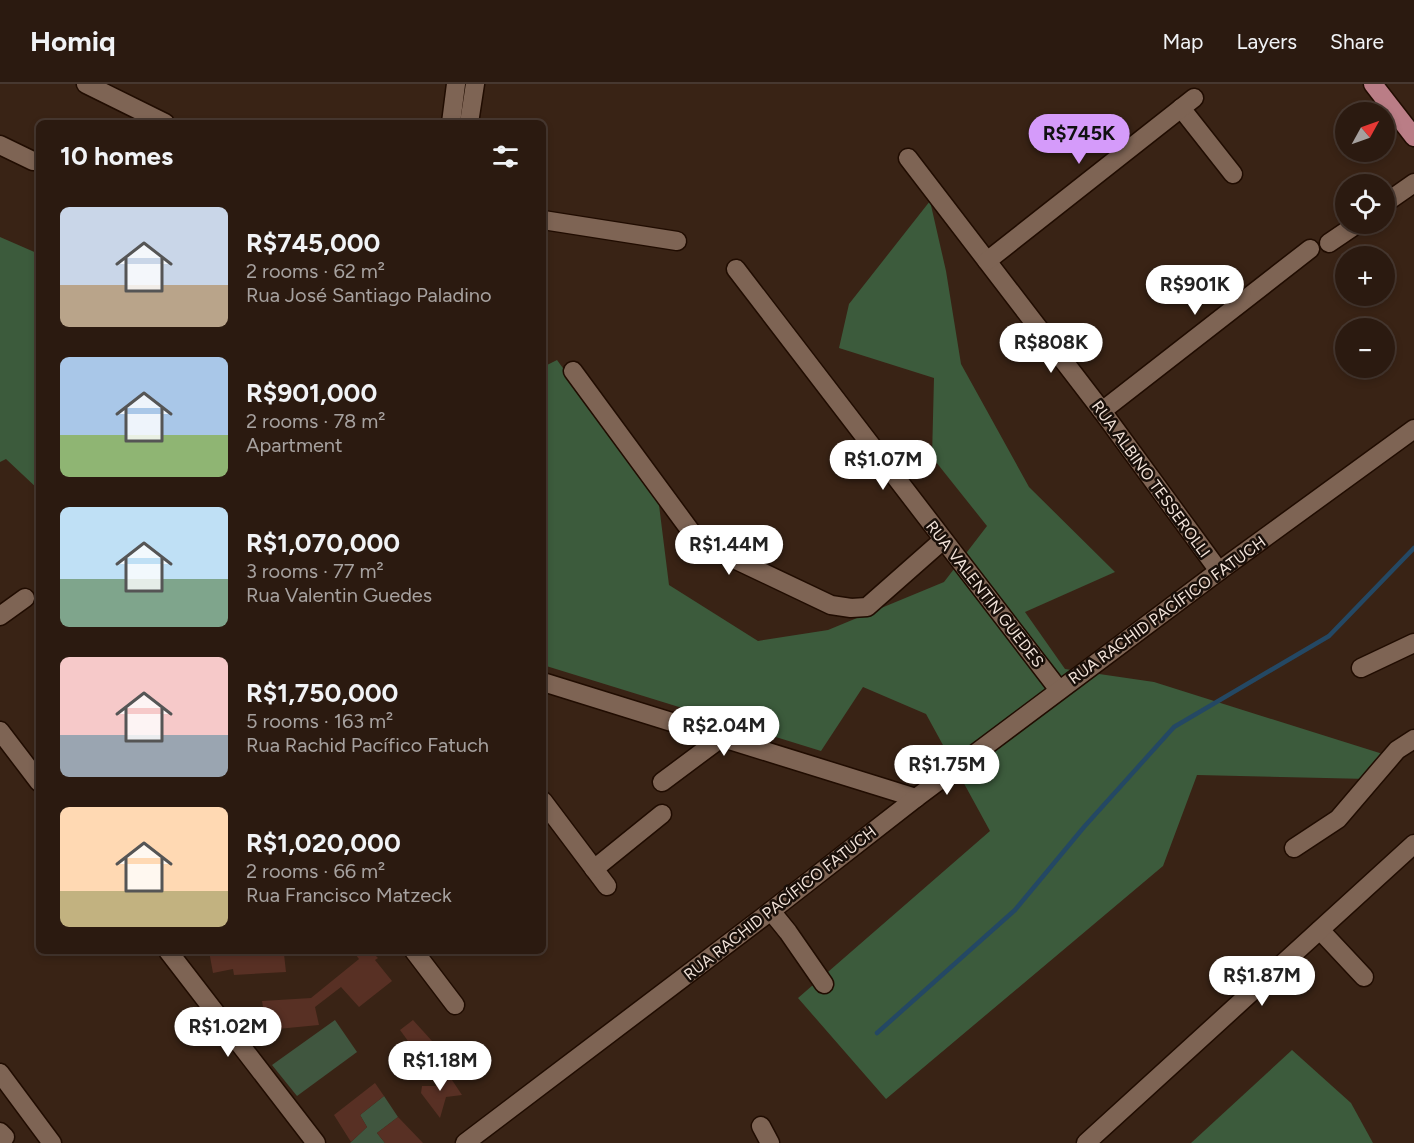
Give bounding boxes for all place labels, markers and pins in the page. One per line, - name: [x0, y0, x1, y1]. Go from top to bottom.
- pin: R$745K: [1030, 114, 1128, 165]
- pin: R$901K: [1146, 265, 1244, 316]
- pin: R$808K: [1002, 323, 1100, 374]
- pin: R$1.07M: [828, 440, 938, 491]
- pin: R$1.44M: [674, 525, 784, 576]
- pin: R$2.04M: [669, 706, 779, 757]
- pin: R$1.75M: [892, 745, 1002, 796]
- pin: R$1.87M: [1207, 956, 1317, 1007]
- pin: R$1.02M: [173, 1007, 283, 1058]
- pin: R$1.18M: [385, 1041, 495, 1092]

